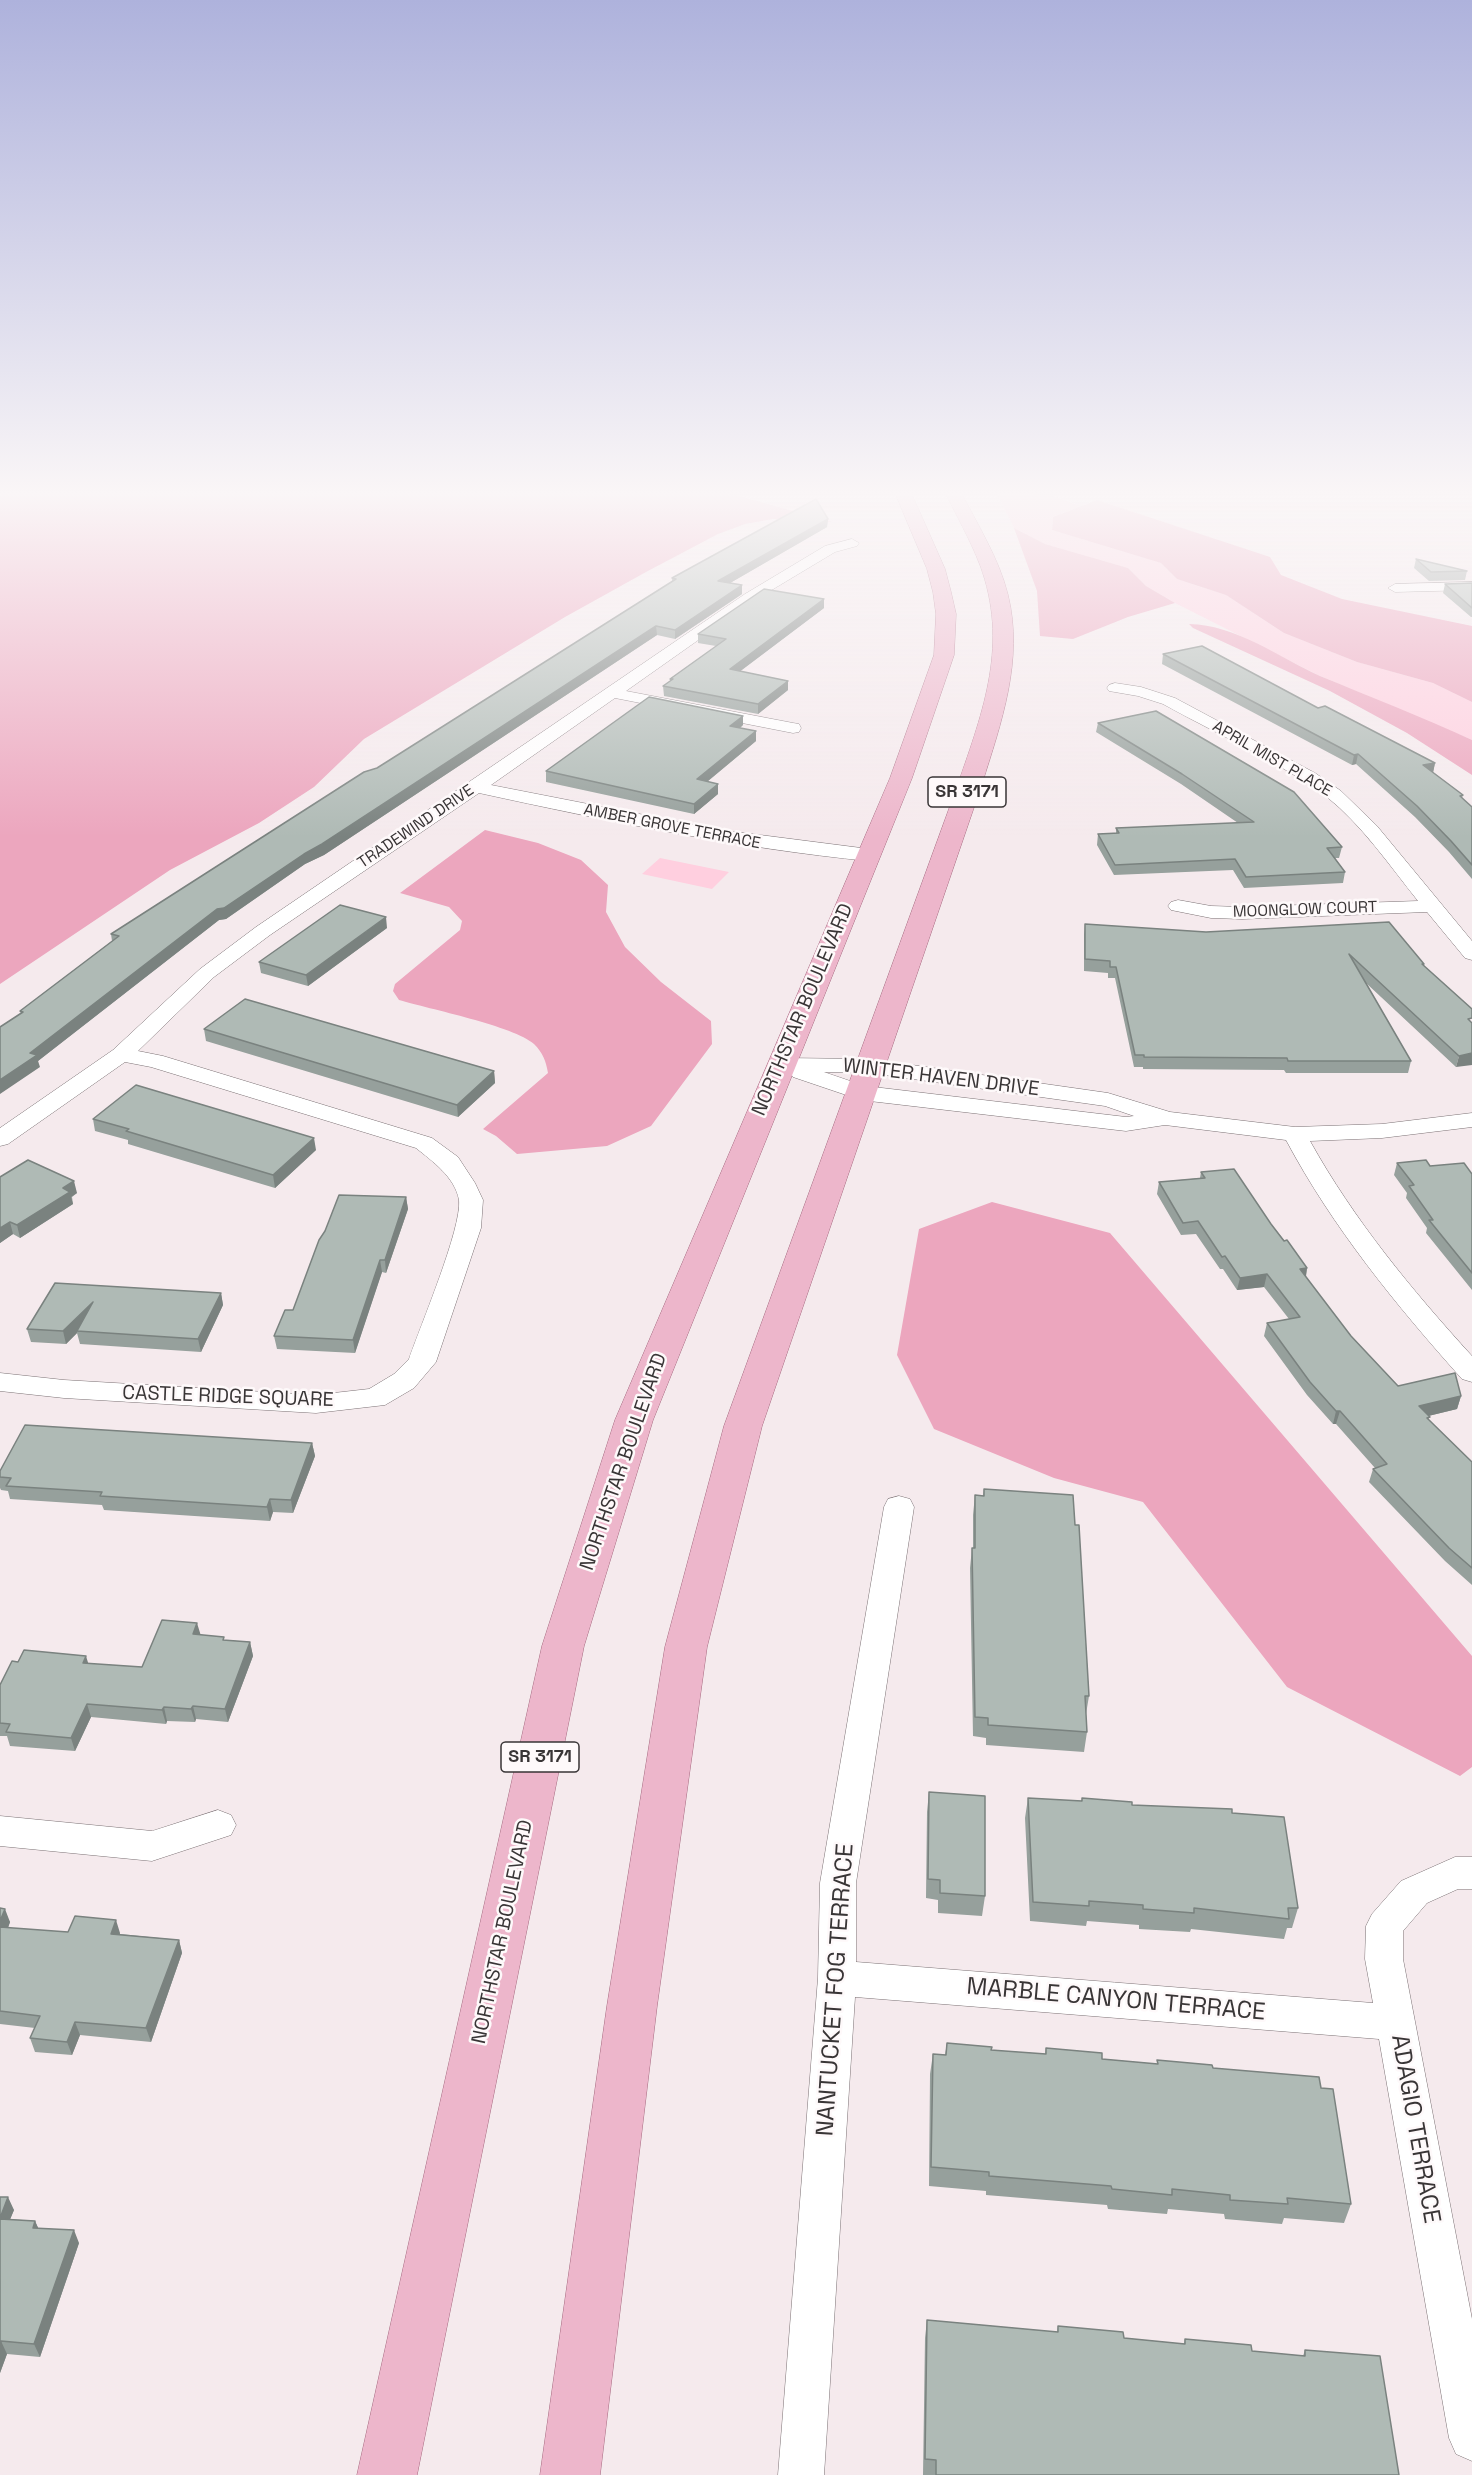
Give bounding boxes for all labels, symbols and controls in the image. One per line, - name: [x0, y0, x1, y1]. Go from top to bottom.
- street label: APRIL MIST PLACE: [1209, 717, 1335, 801]
- road number: SR 3171: [928, 777, 1006, 807]
- street label: TRADEWIND DRIVE: [354, 781, 478, 873]
- street label: AMBER GROVE TERRACE: [582, 800, 762, 854]
- street label: MOONGLOW COURT: [1232, 898, 1378, 922]
- street label: NORTHSTAR BOULEVARD: [747, 900, 859, 1120]
- street label: WINTER HAVEN DRIVE: [841, 1054, 1041, 1102]
- street label: NORTHSTAR BOULEVARD: [576, 1350, 672, 1574]
- street label: CASTLE RIDGE SQUARE: [122, 1381, 334, 1413]
- road number: SR 3171: [501, 1742, 579, 1772]
- street label: NORTHSTAR BOULEVARD: [468, 1818, 538, 2046]
- street label: NANTUCKET FOG TERRACE: [811, 1843, 861, 2137]
- street label: MARBLE CANYON TERRACE: [965, 1973, 1267, 2027]
- street label: ADAGIO TERRACE: [1384, 2032, 1446, 2226]

